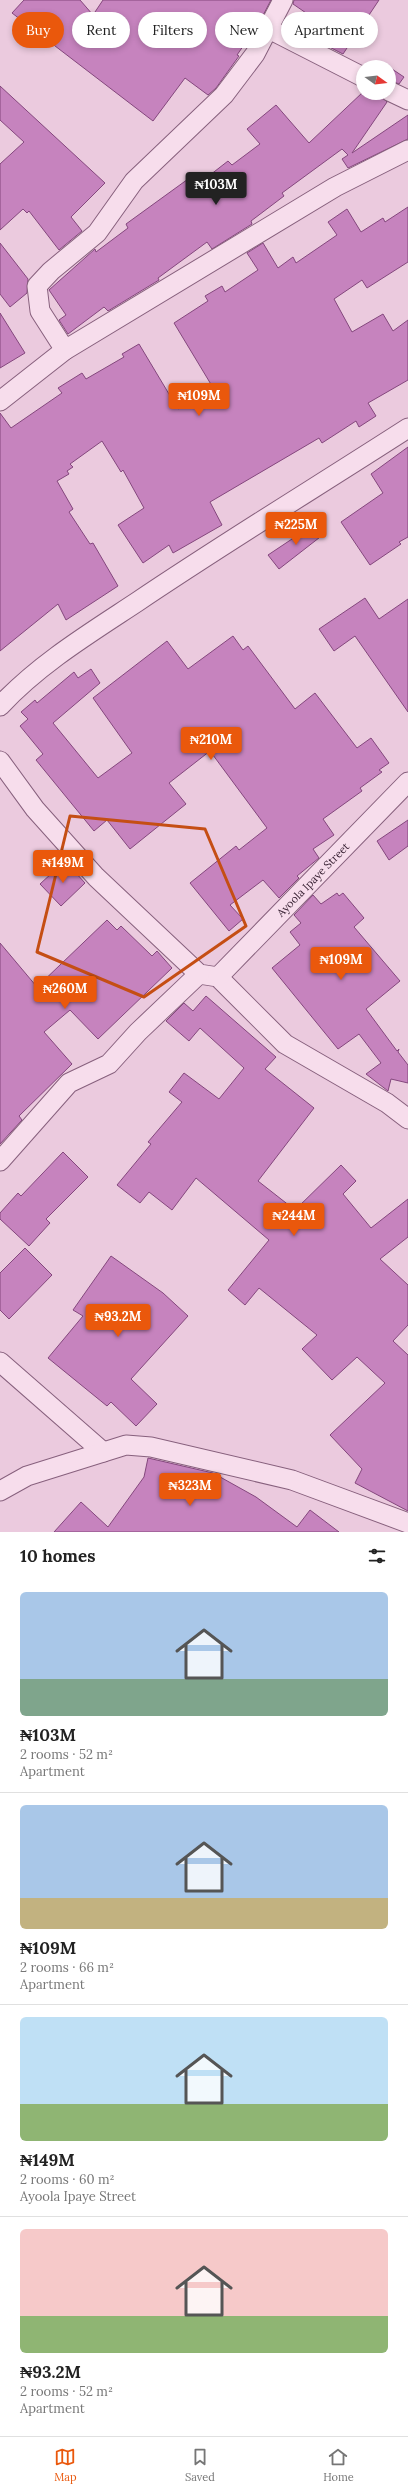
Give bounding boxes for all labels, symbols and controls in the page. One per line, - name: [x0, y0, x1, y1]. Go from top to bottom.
- chip: Buy: [12, 12, 64, 48]
- chip: Rent: [72, 12, 130, 48]
- chip: Filters: [138, 12, 207, 48]
- chip: New: [215, 12, 273, 48]
- chip: Apartment: [281, 12, 378, 48]
- north arrow: [356, 60, 396, 100]
- map controls: [356, 60, 396, 100]
- pin: ₦103M: [188, 172, 244, 206]
- text: ₦103M: [195, 176, 237, 193]
- pin: ₦109M: [171, 383, 227, 417]
- text: ₦109M: [177, 387, 221, 404]
- pin: ₦225M: [268, 512, 324, 546]
- text: ₦225M: [275, 516, 317, 533]
- pin: ₦210M: [183, 727, 239, 761]
- text: ₦210M: [190, 731, 232, 748]
- street label: Ayoola Ipaye Street: [273, 839, 353, 920]
- pin: ₦149M: [35, 850, 91, 884]
- text: ₦149M: [42, 854, 84, 871]
- pin: ₦109M: [313, 947, 369, 981]
- text: ₦109M: [319, 951, 363, 968]
- pin: ₦260M: [37, 976, 93, 1010]
- text: ₦260M: [43, 980, 87, 997]
- pin: ₦244M: [266, 1203, 322, 1237]
- text: ₦244M: [272, 1207, 316, 1224]
- pin: ₦93.2M: [85, 1304, 151, 1338]
- text: ₦93.2M: [95, 1308, 141, 1325]
- pin: ₦323M: [162, 1473, 218, 1507]
- text: ₦323M: [168, 1477, 212, 1494]
- text: 10 homes: [20, 1545, 95, 1567]
- icon: filters: [366, 1545, 388, 1567]
- icon: home: [168, 1618, 240, 1690]
- text: ₦103M: [20, 1724, 76, 1746]
- text: 2 rooms · 52 m²: [20, 1746, 113, 1763]
- text: Apartment: [20, 1763, 85, 1780]
- icon: home: [168, 1831, 240, 1903]
- text: ₦109M: [20, 1937, 76, 1959]
- text: 2 rooms · 66 m²: [20, 1959, 114, 1976]
- text: Apartment: [20, 1976, 85, 1993]
- icon: home: [168, 2043, 240, 2115]
- text: ₦149M: [20, 2149, 75, 2171]
- text: 2 rooms · 60 m²: [20, 2171, 115, 2188]
- text: Ayoola Ipaye Street: [20, 2188, 136, 2205]
- icon: home: [168, 2255, 240, 2327]
- text: ₦93.2M: [20, 2361, 81, 2383]
- text: 2 rooms · 52 m²: [20, 2383, 113, 2400]
- text: Apartment: [20, 2400, 85, 2417]
- tab: Map: [54, 2446, 77, 2484]
- tab: Saved: [185, 2446, 215, 2484]
- tab: Home: [323, 2446, 354, 2484]

